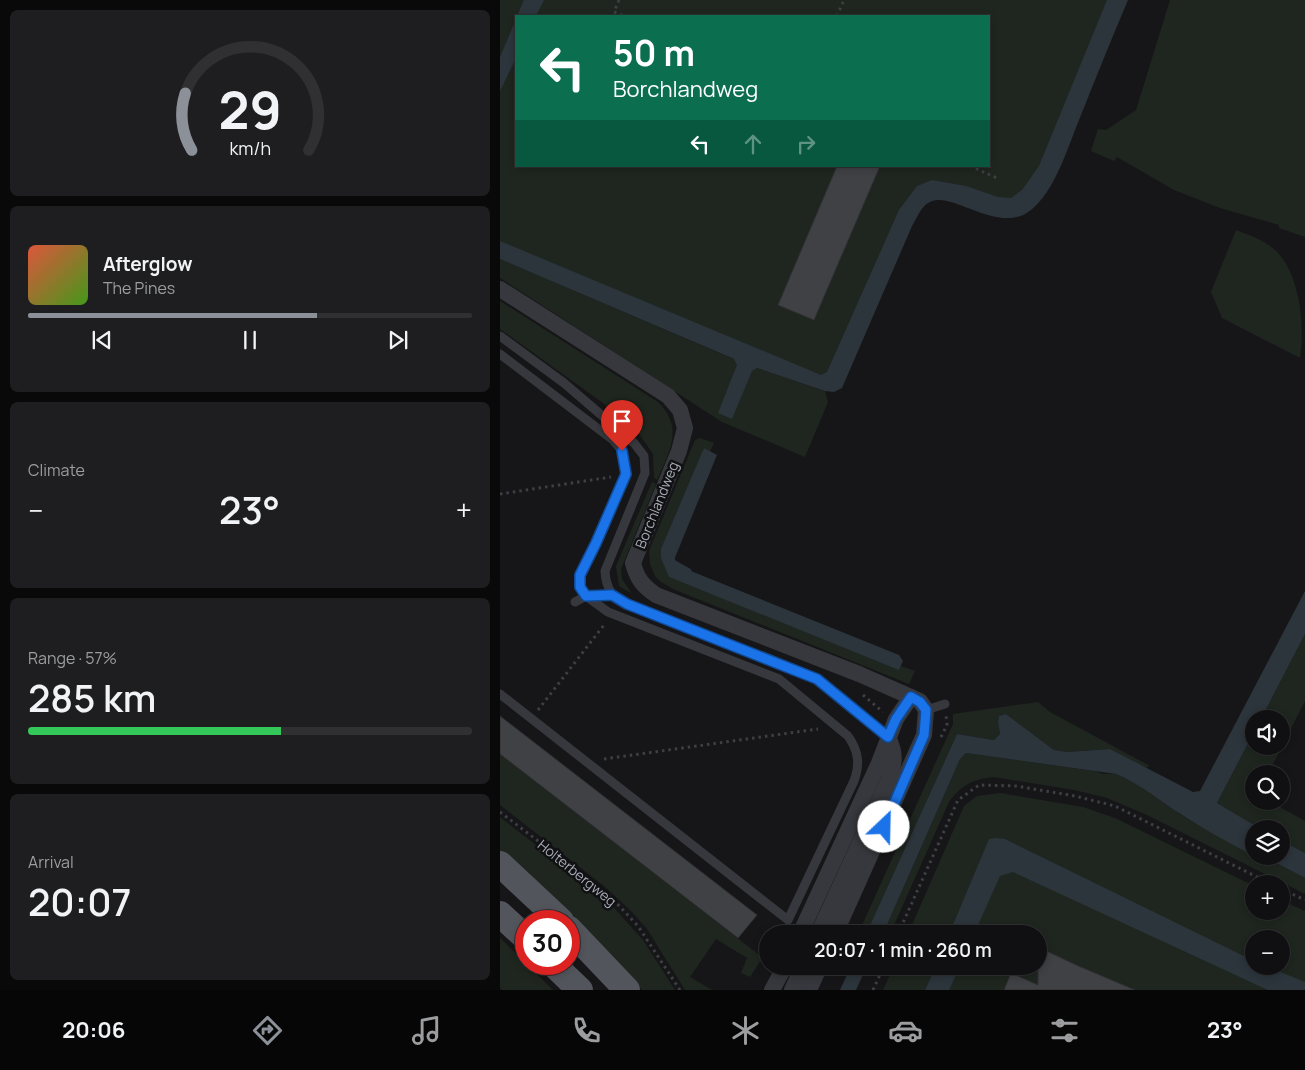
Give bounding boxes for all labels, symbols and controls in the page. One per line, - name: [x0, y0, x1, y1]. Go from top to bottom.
- text: 50 m: [613, 29, 695, 77]
- icon: left: [530, 35, 595, 100]
- text: 29: [218, 74, 282, 145]
- text: Borchlandweg: [613, 74, 758, 104]
- icon: left: [686, 130, 714, 158]
- icon: ahead: [739, 130, 767, 158]
- icon: right: [792, 130, 820, 158]
- text: km/h: [229, 136, 271, 160]
- text: Afterglow: [103, 251, 192, 277]
- text: The Pines: [103, 277, 175, 299]
- icon: previous: [88, 326, 116, 354]
- icon: pause: [236, 326, 264, 354]
- icon: next: [384, 326, 412, 354]
- pin: [601, 400, 643, 451]
- icon: arrive: [608, 407, 636, 435]
- street label: Borchlandweg: [630, 458, 683, 551]
- text: Climate: [28, 459, 85, 481]
- text: 23°: [219, 483, 280, 535]
- text: −: [28, 491, 43, 529]
- text: +: [456, 491, 472, 529]
- text: Range · 57%: [28, 647, 117, 669]
- text: 285 km: [28, 671, 156, 723]
- map controls: [1245, 710, 1290, 975]
- button: sound: [1245, 710, 1290, 755]
- button: search: [1245, 765, 1290, 810]
- position arrow: [857, 800, 909, 852]
- button: layers: [1245, 820, 1290, 865]
- street label: Holterbergweg: [534, 835, 621, 910]
- text: Arrival: [28, 851, 74, 873]
- text: 20:07: [28, 875, 131, 927]
- button: +: [1245, 875, 1290, 920]
- speed limit sign: 30: [515, 910, 580, 975]
- button: −: [1245, 930, 1290, 975]
- text: 20:07 · 1 min · 260 m: [814, 937, 992, 963]
- icon: directions: [250, 1013, 285, 1048]
- icon: music: [409, 1013, 444, 1048]
- icon: phone: [569, 1013, 604, 1048]
- icon: climate: [728, 1013, 763, 1048]
- icon: car: [888, 1013, 923, 1048]
- icon: filters: [1047, 1013, 1082, 1048]
- text: 20:06: [62, 1015, 126, 1045]
- text: 23°: [1207, 1015, 1243, 1045]

